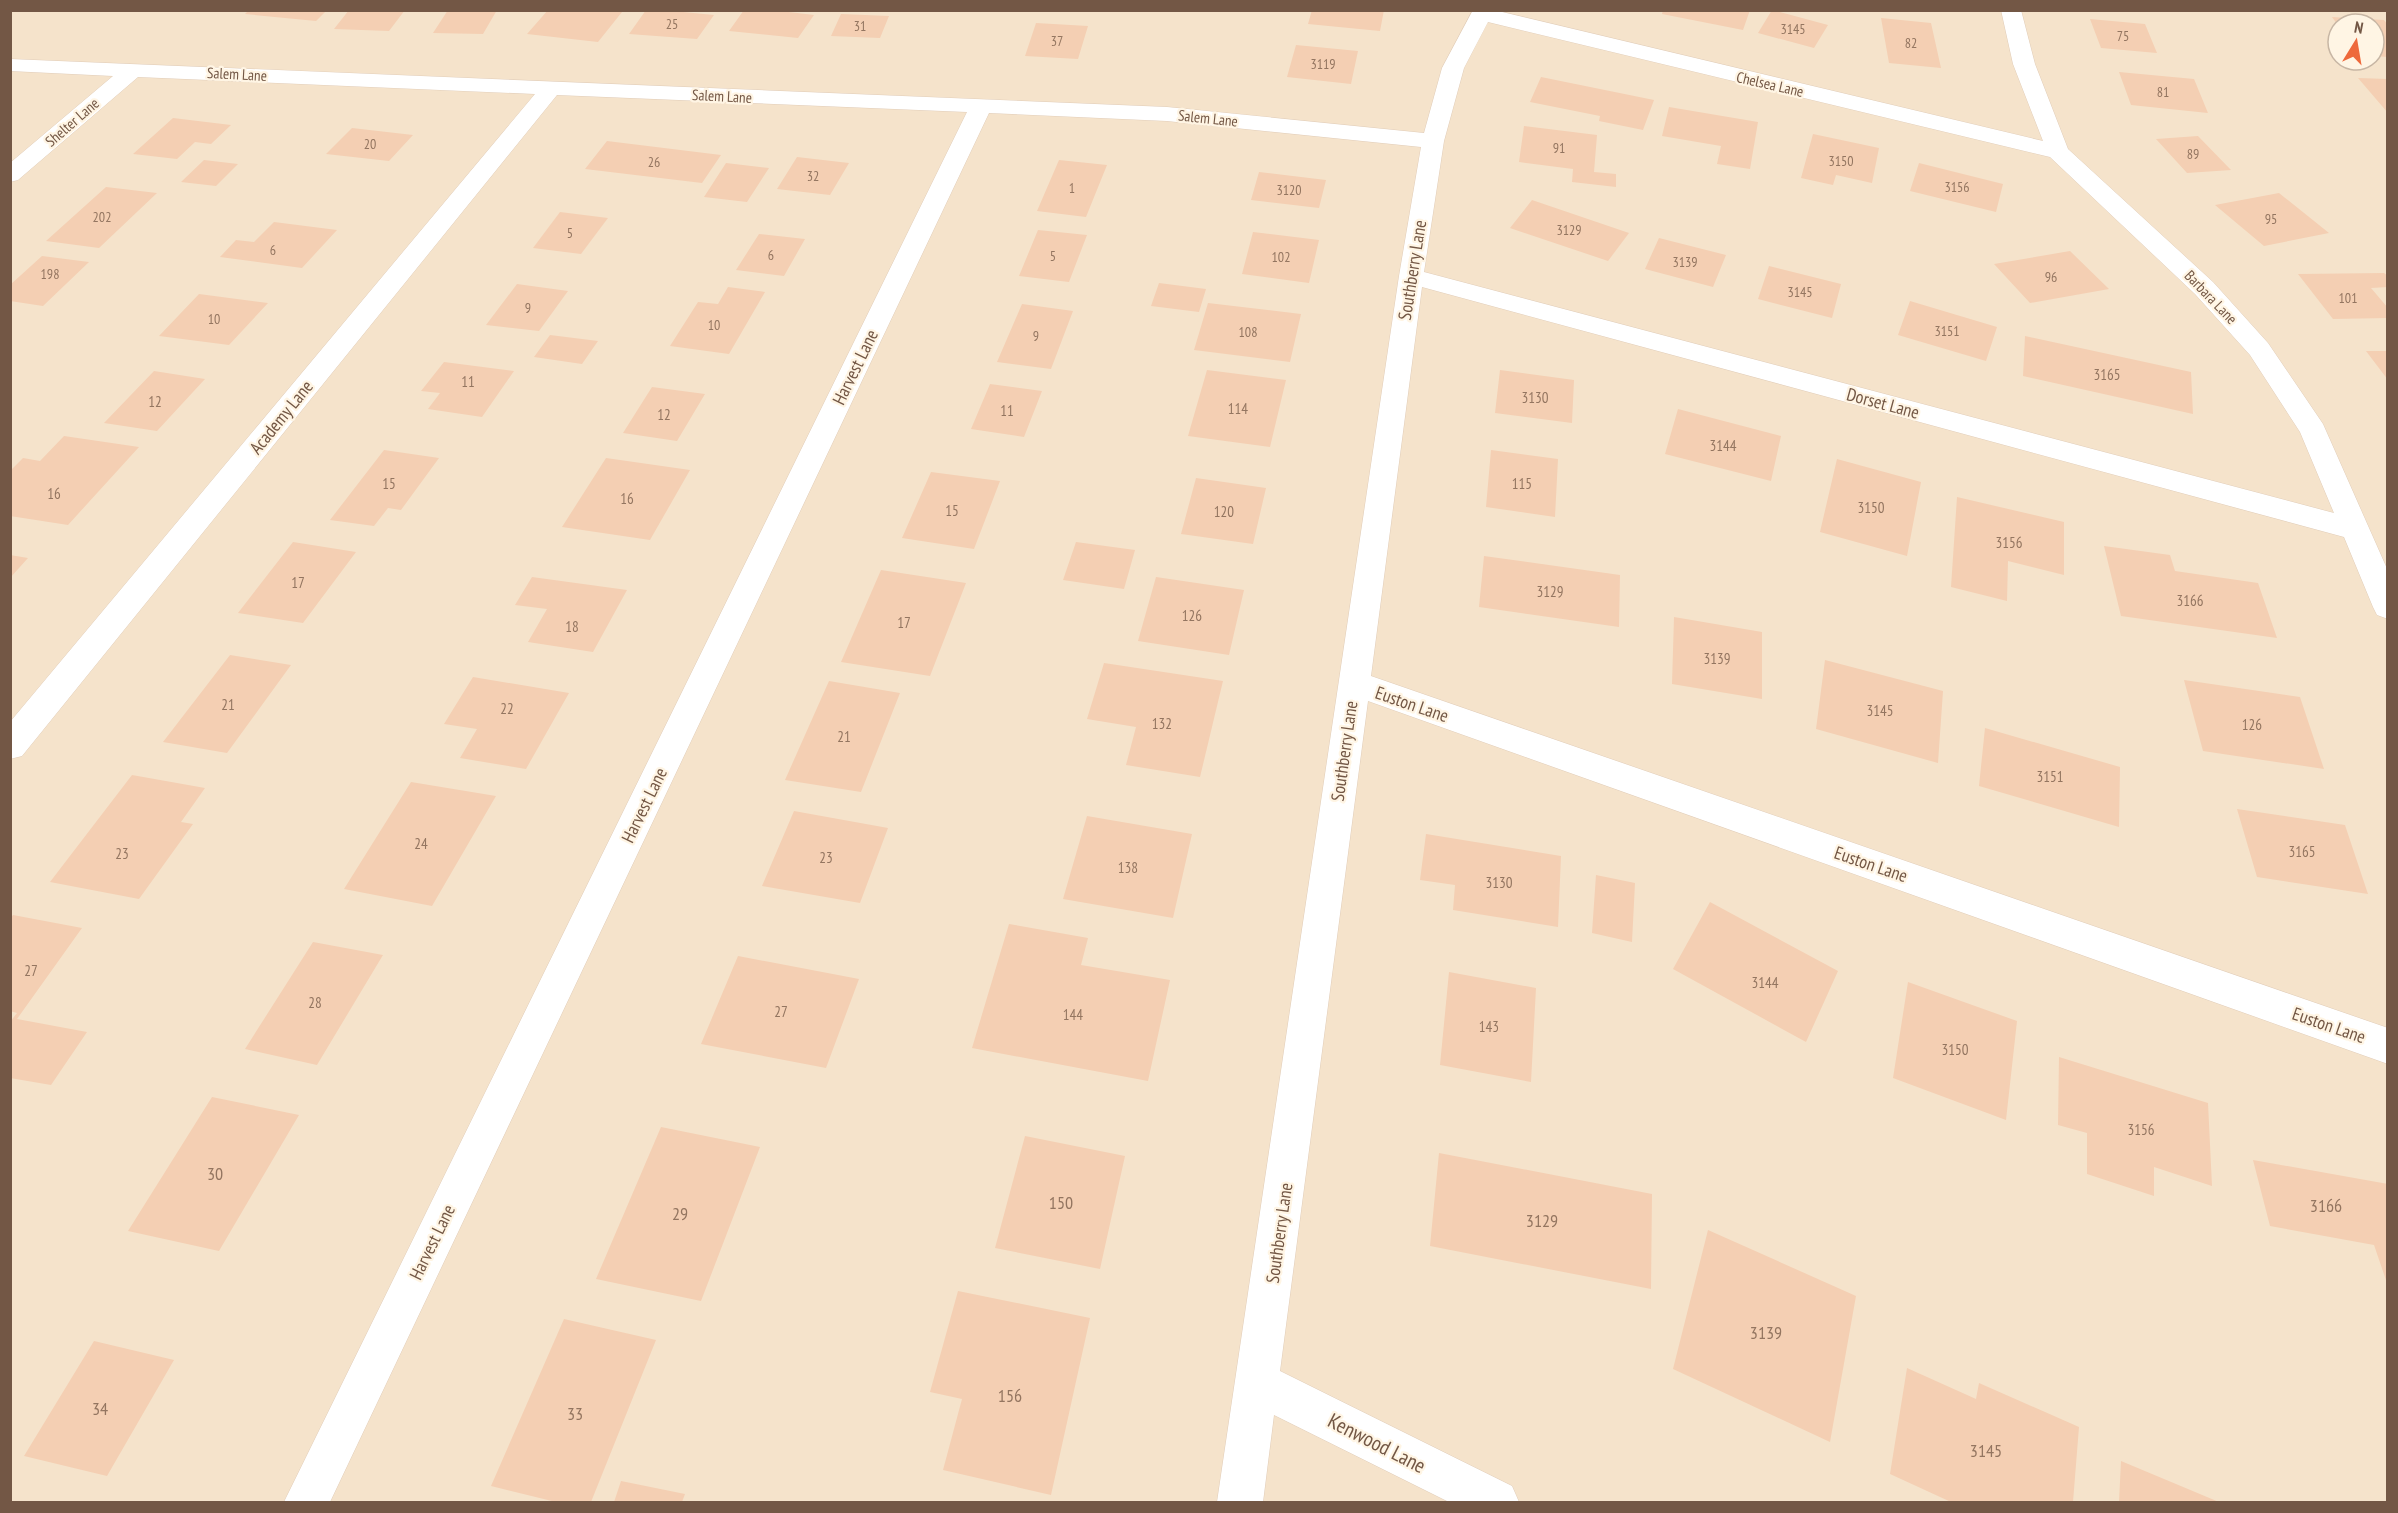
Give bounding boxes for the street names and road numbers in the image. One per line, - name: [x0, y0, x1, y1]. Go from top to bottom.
- street label: Salem Lane: [207, 63, 267, 85]
- street label: Chelsea Lane: [1735, 67, 1805, 101]
- street label: Salem Lane: [692, 85, 752, 107]
- street label: Shelter Lane: [41, 94, 103, 150]
- street label: Salem Lane: [1177, 105, 1239, 131]
- street label: Southberry Lane: [1393, 218, 1431, 322]
- street label: Barbara Lane: [2181, 266, 2241, 328]
- street label: Harvest Lane: [827, 326, 883, 408]
- street label: Academy Lane: [244, 375, 318, 459]
- street label: Dorset Lane: [1844, 382, 1922, 424]
- street label: Euston Lane: [1372, 681, 1452, 727]
- street label: Southberry Lane: [1326, 699, 1362, 803]
- street label: Harvest Lane: [616, 764, 672, 846]
- street label: Euston Lane: [1831, 841, 1911, 887]
- street label: Euston Lane: [2289, 1002, 2369, 1048]
- street label: Southberry Lane: [1261, 1181, 1297, 1285]
- street label: Harvest Lane: [404, 1201, 460, 1283]
- street label: Kenwood Lane: [1324, 1407, 1430, 1479]

